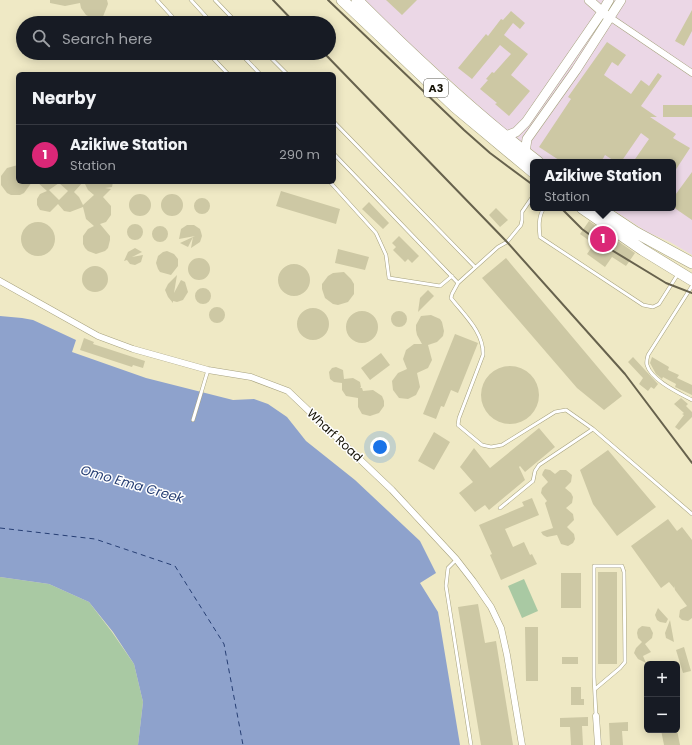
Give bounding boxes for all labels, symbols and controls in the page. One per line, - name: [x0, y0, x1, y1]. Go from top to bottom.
- search box: [16, 16, 336, 60]
- icon: search: [30, 27, 52, 49]
- text: Search here: [62, 28, 152, 49]
- road number: A3: [424, 79, 448, 97]
- text: Nearby: [32, 86, 96, 110]
- text: Azikiwe Station: [70, 134, 188, 155]
- text: 1: [43, 145, 47, 164]
- text: 290 m: [279, 145, 320, 164]
- text: Station: [70, 156, 116, 175]
- popup: [530, 159, 676, 211]
- text: Azikiwe Station: [544, 165, 662, 186]
- text: Station: [544, 187, 590, 206]
- pin: 1: [590, 224, 616, 254]
- street label: Wharf Road: [303, 405, 367, 465]
- your location: [370, 437, 390, 457]
- water label: Omo Ema Creek: [78, 460, 187, 508]
- map controls: [644, 661, 680, 733]
- button: +: [644, 661, 680, 697]
- button: −: [644, 697, 680, 733]

